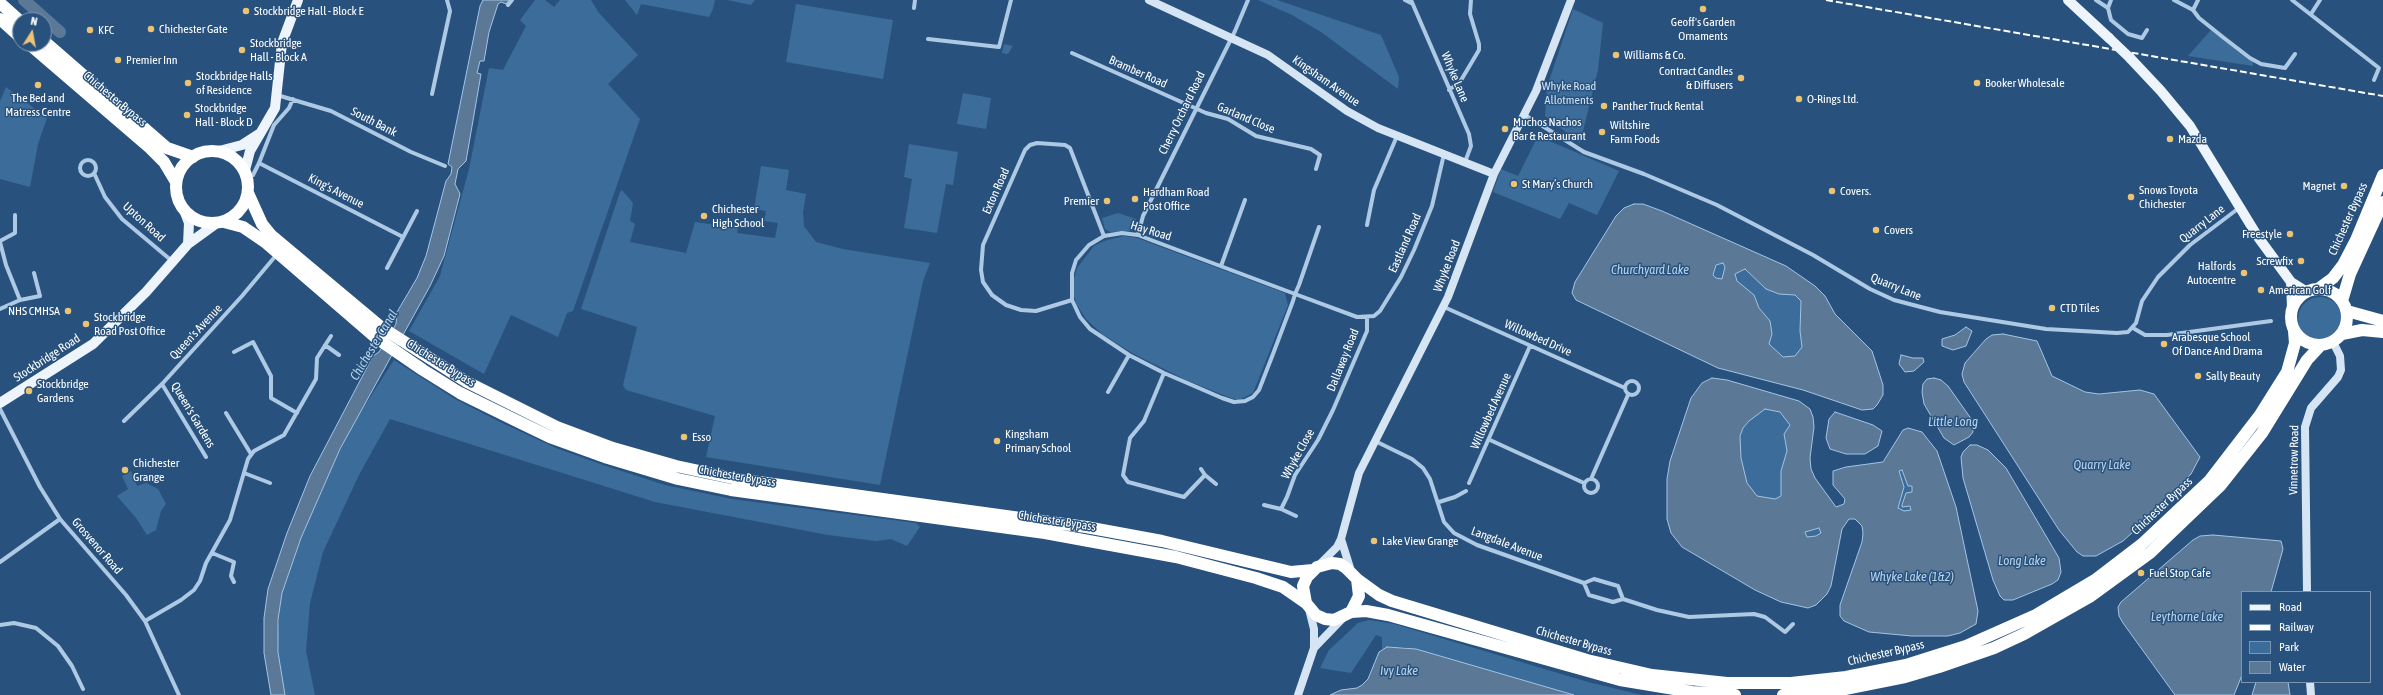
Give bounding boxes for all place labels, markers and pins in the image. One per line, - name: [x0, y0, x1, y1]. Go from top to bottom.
- place label: Stockbridge Hall - Block E: [254, 4, 363, 18]
- marker: Geoff's Garden Ornaments: [1698, 4, 1708, 14]
- marker: Stockbridge Hall - Block E: [241, 6, 251, 16]
- place label: Geoff's Garden Ornaments: [1671, 15, 1735, 43]
- place label: Chichester Gate: [159, 22, 228, 36]
- place label: KFC: [98, 23, 114, 37]
- marker: Chichester Gate: [146, 24, 156, 34]
- marker: KFC: [85, 25, 95, 35]
- place label: Stockbridge Hall - Block A: [250, 36, 307, 64]
- marker: Stockbridge Hall - Block A: [237, 45, 247, 55]
- place label: Williams & Co.: [1624, 48, 1686, 62]
- marker: Williams & Co.: [1611, 50, 1621, 60]
- place label: Premier Inn: [126, 53, 178, 67]
- marker: Premier Inn: [113, 55, 123, 65]
- place label: Contract Candles & Diffusers: [1659, 64, 1733, 92]
- place label: Stockbridge Halls of Residence: [196, 69, 273, 97]
- marker: Contract Candles & Diffusers: [1736, 73, 1746, 83]
- place label: Booker Wholesale: [1985, 76, 2065, 90]
- marker: Stockbridge Halls of Residence: [183, 78, 193, 88]
- marker: Booker Wholesale: [1972, 78, 1982, 88]
- marker: The Bed and Matress Centre: [33, 80, 43, 90]
- place label: The Bed and Matress Centre: [5, 91, 71, 119]
- place label: O-Rings Ltd.: [1807, 92, 1858, 106]
- marker: O-Rings Ltd.: [1794, 94, 1804, 104]
- place label: Panther Truck Rental: [1612, 99, 1704, 113]
- place label: Stockbridge Hall - Block D: [195, 101, 253, 129]
- marker: Panther Truck Rental: [1599, 101, 1609, 111]
- marker: Stockbridge Hall - Block D: [182, 110, 192, 120]
- place label: Muchos Nachos Bar & Restaurant: [1513, 115, 1586, 143]
- place label: Wiltshire Farm Foods: [1610, 118, 1660, 146]
- marker: Muchos Nachos Bar & Restaurant: [1500, 124, 1510, 134]
- marker: Wiltshire Farm Foods: [1597, 127, 1607, 137]
- place label: Mazda: [2178, 132, 2207, 146]
- marker: Mazda: [2165, 134, 2175, 144]
- place label: St Mary’s Church: [1522, 177, 1593, 191]
- marker: St Mary’s Church: [1509, 179, 1519, 189]
- place label: Magnet: [2302, 179, 2336, 193]
- marker: Magnet: [2339, 181, 2349, 191]
- place label: Snows Toyota Chichester: [2139, 183, 2198, 211]
- place label: Covers.: [1840, 184, 1871, 198]
- place label: Hardham Road Post Office: [1143, 185, 1209, 213]
- marker: Covers.: [1827, 186, 1837, 196]
- marker: Snows Toyota Chichester: [2126, 192, 2136, 202]
- place label: Premier: [1064, 194, 1099, 208]
- marker: Hardham Road Post Office: [1130, 194, 1140, 204]
- marker: Premier: [1102, 196, 1112, 206]
- place label: Chichester High School: [712, 202, 764, 230]
- marker: Chichester High School: [699, 211, 709, 221]
- place label: Covers: [1884, 223, 1913, 237]
- marker: Covers: [1871, 225, 1881, 235]
- place label: Freestyle: [2242, 227, 2282, 241]
- marker: Freestyle: [2285, 229, 2295, 239]
- place label: Screwfix: [2257, 254, 2293, 268]
- marker: Screwfix: [2296, 256, 2306, 266]
- place label: Halfords Autocentre: [2187, 259, 2236, 287]
- marker: Halfords Autocentre: [2239, 268, 2249, 278]
- place label: American Golf: [2269, 283, 2331, 297]
- marker: American Golf: [2256, 285, 2266, 295]
- place label: CTD Tiles: [2060, 301, 2100, 315]
- marker: CTD Tiles: [2047, 303, 2057, 313]
- place label: NHS CMHSA: [8, 304, 60, 318]
- marker: NHS CMHSA: [63, 306, 73, 316]
- place label: Stockbridge Road Post Office: [94, 310, 165, 338]
- marker: Stockbridge Road Post Office: [81, 319, 91, 329]
- place label: Arabesque School Of Dance And Drama: [2172, 330, 2262, 358]
- marker: Arabesque School Of Dance And Drama: [2159, 339, 2169, 349]
- place label: Sally Beauty: [2206, 369, 2260, 383]
- marker: Sally Beauty: [2193, 371, 2203, 381]
- place label: Stockbridge Gardens: [37, 377, 89, 405]
- marker: Stockbridge Gardens: [24, 386, 34, 396]
- place label: Kingsham Primary School: [1005, 427, 1071, 455]
- place label: Esso: [692, 430, 711, 444]
- marker: Esso: [679, 432, 689, 442]
- marker: Kingsham Primary School: [992, 436, 1002, 446]
- place label: Chichester Grange: [133, 456, 179, 484]
- marker: Chichester Grange: [120, 465, 130, 475]
- place label: Lake View Grange: [1382, 534, 1459, 548]
- marker: Lake View Grange: [1369, 536, 1379, 546]
- place label: Fuel Stop Cafe: [2149, 566, 2211, 580]
- marker: Fuel Stop Cafe: [2136, 568, 2146, 578]

